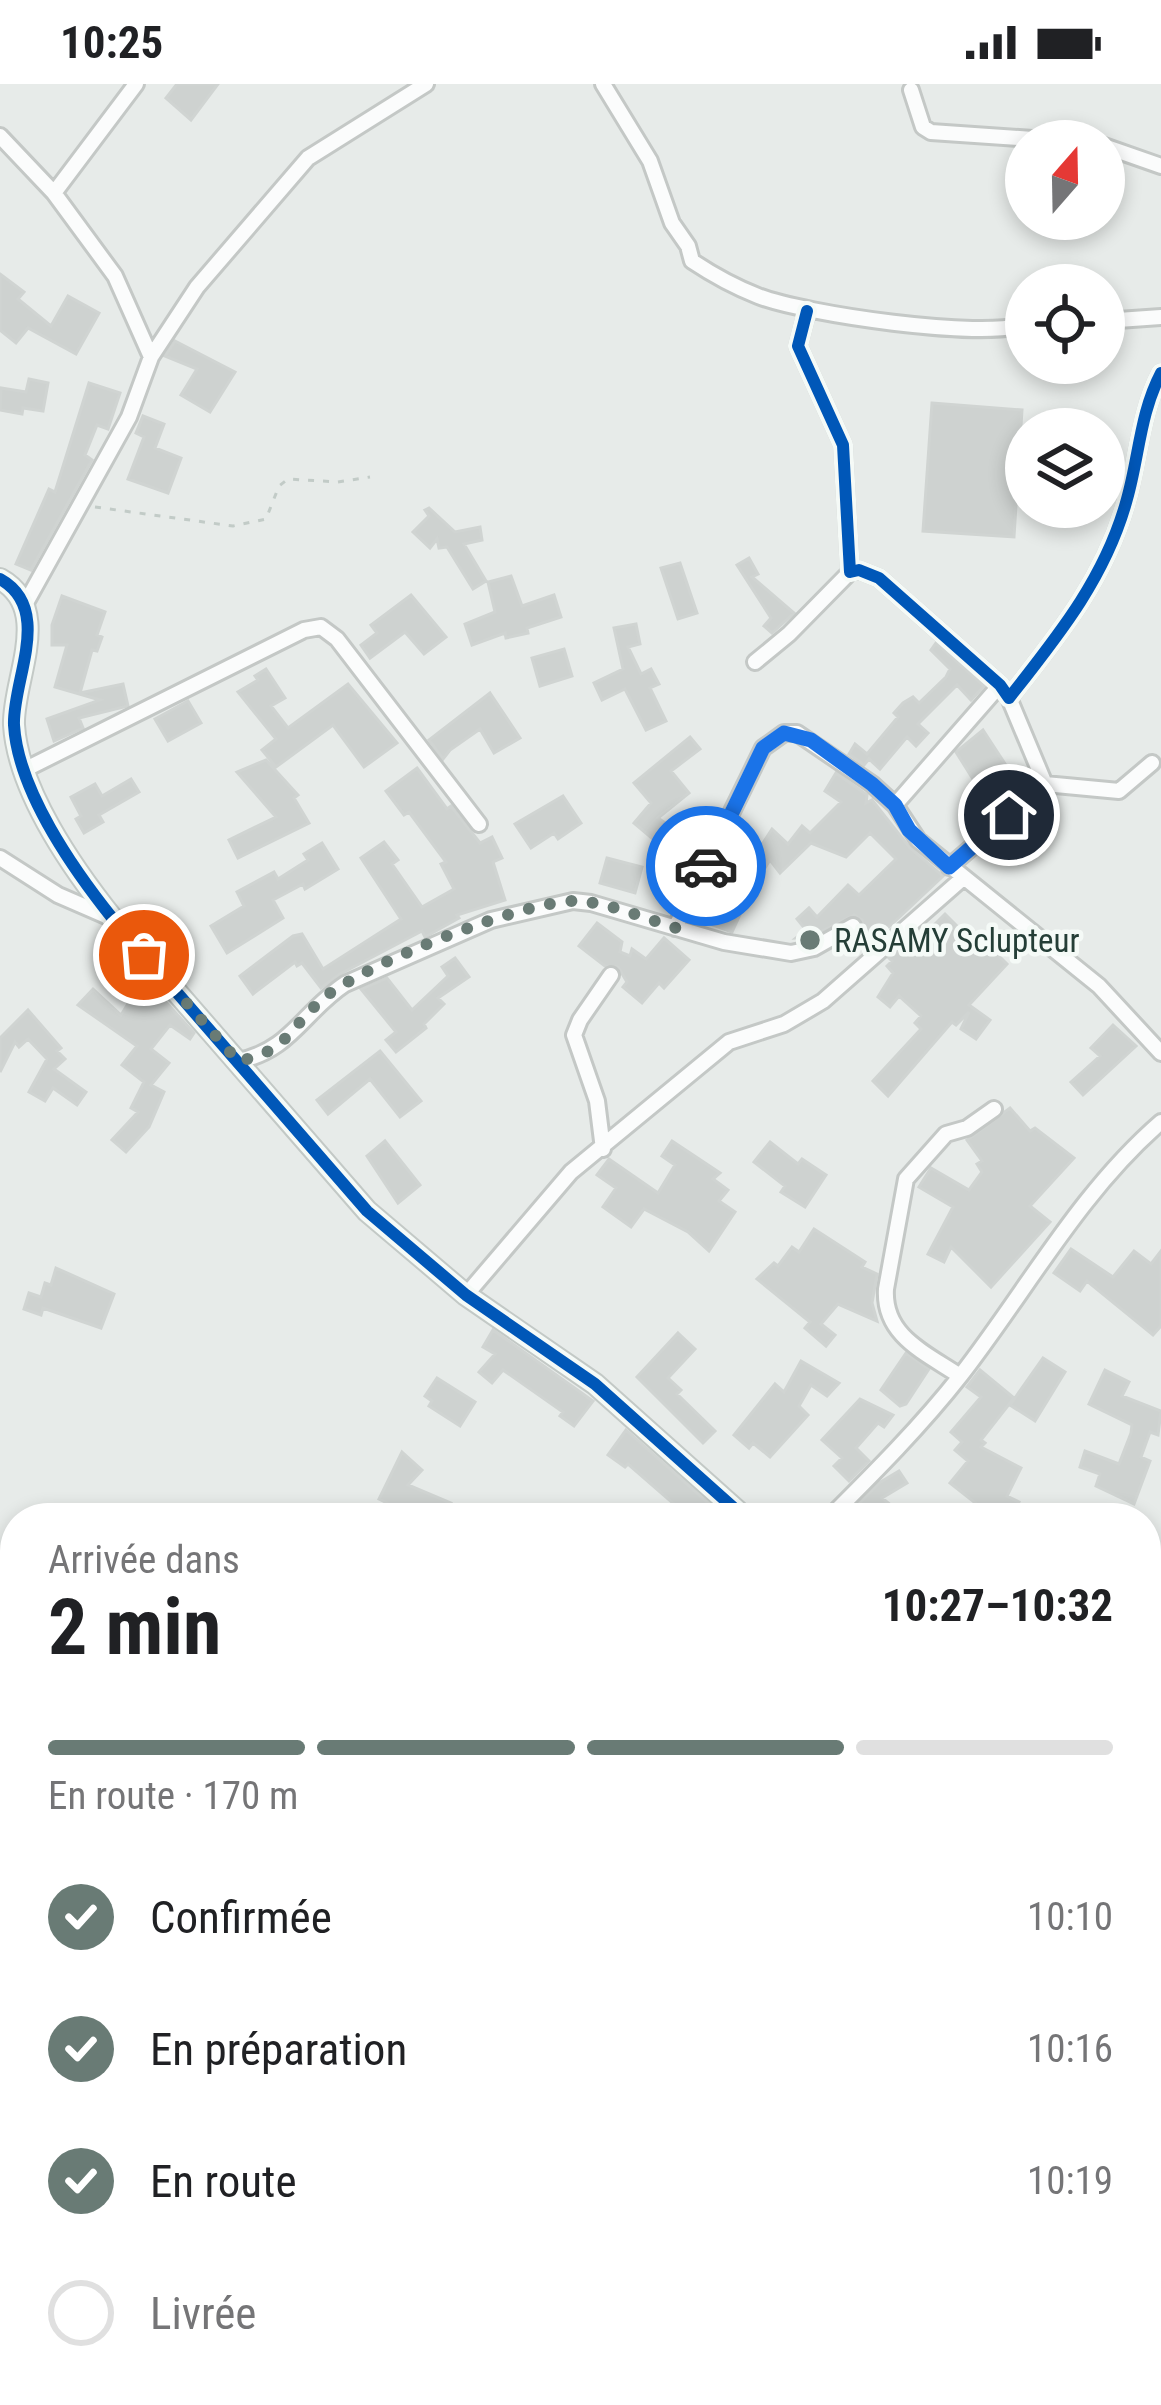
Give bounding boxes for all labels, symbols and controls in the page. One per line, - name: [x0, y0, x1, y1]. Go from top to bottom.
- text: 10:25: [60, 16, 163, 69]
- north arrow: [1005, 120, 1125, 240]
- map controls: [1005, 120, 1125, 528]
- button: locate: [1005, 264, 1125, 384]
- button: layers: [1005, 408, 1125, 528]
- pin: [958, 764, 1060, 866]
- icon: home: [976, 782, 1042, 848]
- courier: [646, 806, 766, 926]
- icon: car: [673, 833, 739, 899]
- pin: [93, 904, 195, 1006]
- place label: RASAMY Sclupteur: [834, 921, 1079, 960]
- icon: bag: [111, 922, 177, 988]
- marker: RASAMY Sclupteur: [797, 927, 823, 953]
- text: Arrivée dans: [48, 1537, 240, 1583]
- text: 10:27–10:32: [882, 1579, 1113, 1632]
- text: 2 min: [48, 1582, 221, 1673]
- text: En route · 170 m: [48, 1773, 298, 1819]
- icon: check: [48, 1884, 114, 1950]
- text: Confirmée: [150, 1891, 332, 1944]
- text: 10:10: [1027, 1894, 1113, 1940]
- icon: check: [48, 2016, 114, 2082]
- text: En préparation: [150, 2023, 407, 2076]
- text: 10:16: [1027, 2026, 1113, 2072]
- icon: check: [48, 2148, 114, 2214]
- text: En route: [150, 2155, 297, 2208]
- text: 10:19: [1027, 2158, 1113, 2204]
- text: Livrée: [150, 2287, 256, 2340]

